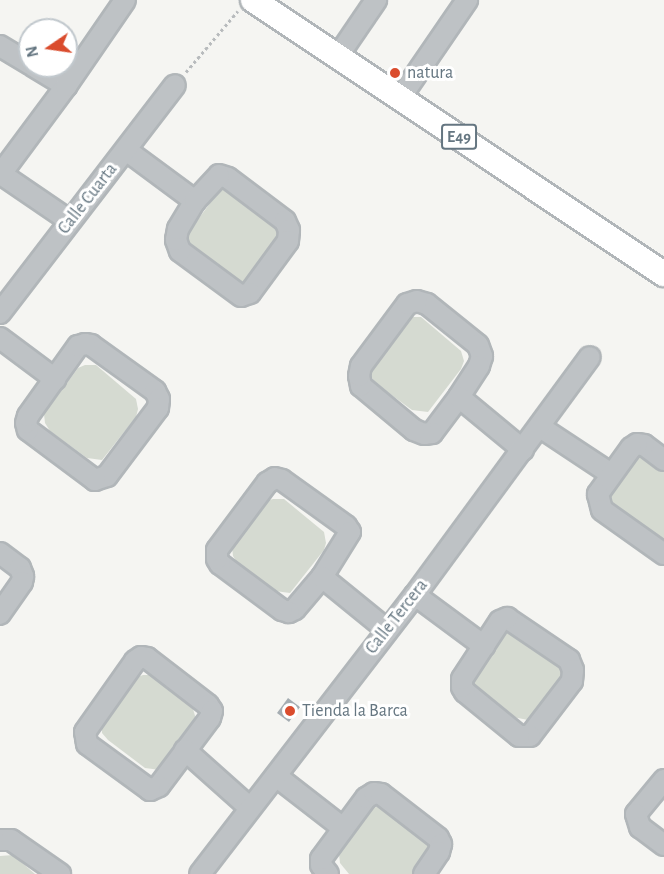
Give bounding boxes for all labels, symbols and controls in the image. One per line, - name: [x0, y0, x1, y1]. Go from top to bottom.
- north arrow: [18, 18, 78, 78]
- text: N: [23, 44, 41, 59]
- place label: natura: [407, 62, 453, 84]
- marker: natura: [388, 66, 402, 80]
- road number: E49: [441, 124, 477, 150]
- street label: Calle Cuarta: [54, 159, 122, 239]
- street label: Calle Tercera: [361, 575, 433, 659]
- place label: Tienda la Barca: [302, 700, 408, 722]
- marker: Tienda la Barca: [283, 704, 297, 718]

